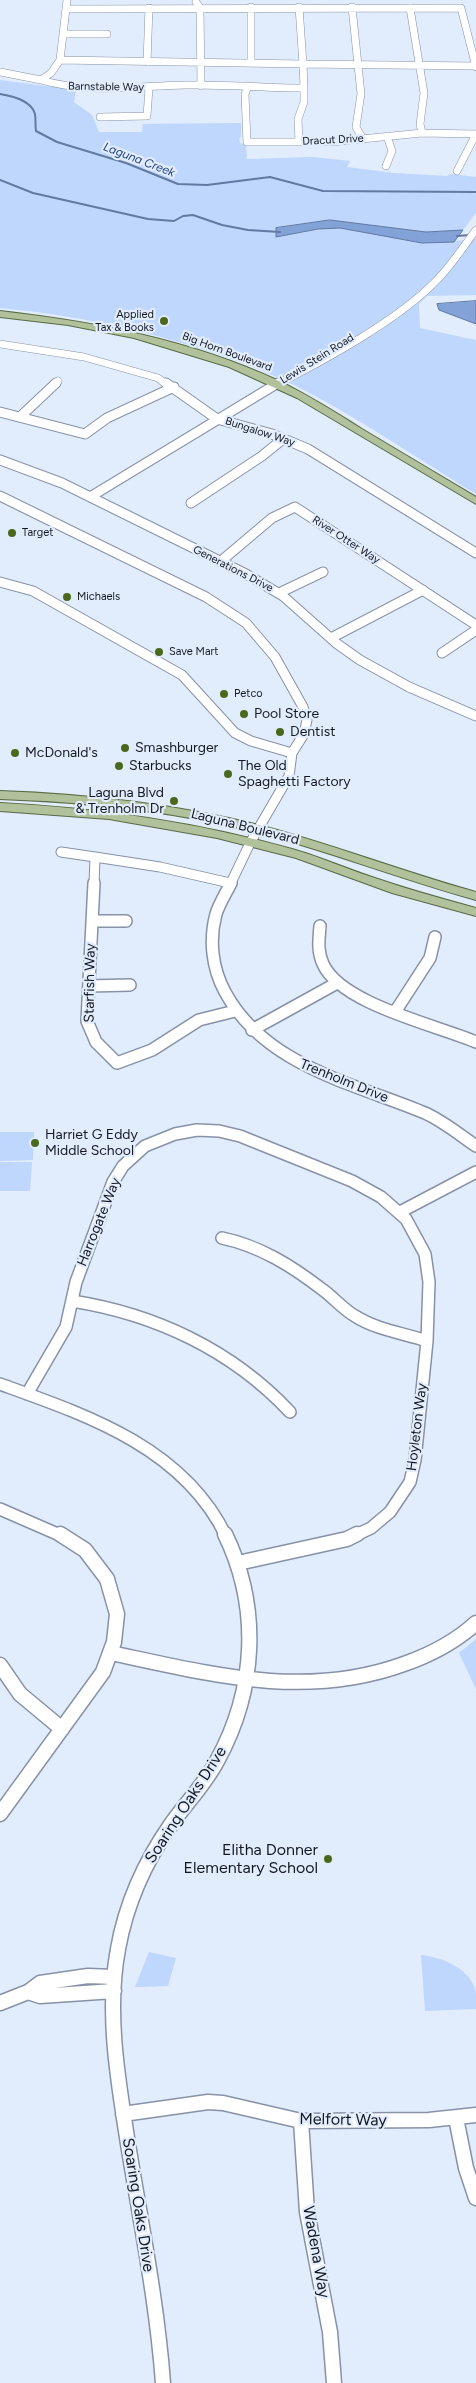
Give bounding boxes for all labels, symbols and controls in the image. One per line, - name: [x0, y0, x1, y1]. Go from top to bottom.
- street label: Barnstable Way: [68, 80, 144, 94]
- street label: Dracut Drive: [302, 132, 364, 148]
- water label: Laguna Creek: [101, 140, 177, 180]
- place label: Applied Tax & Books: [95, 308, 154, 334]
- marker: Applied Tax & Books: [158, 315, 170, 327]
- street label: Big Horn Boulevard: [180, 330, 274, 374]
- street label: Lewis Stein Road: [278, 331, 356, 387]
- street label: Bungalow Way: [223, 415, 297, 449]
- street label: River Otter Way: [310, 513, 382, 567]
- place label: Target: [22, 526, 53, 540]
- marker: Target: [6, 527, 18, 539]
- street label: Generations Drive: [191, 543, 275, 595]
- place label: Michaels: [77, 590, 120, 604]
- marker: Michaels: [61, 591, 73, 603]
- place label: Save Mart: [169, 645, 218, 659]
- marker: Save Mart: [153, 646, 165, 658]
- place label: Petco: [234, 687, 263, 701]
- marker: Petco: [218, 688, 230, 700]
- place label: Pool Store: [254, 706, 319, 722]
- marker: Pool Store: [238, 708, 250, 720]
- place label: Dentist: [290, 724, 335, 740]
- marker: Dentist: [274, 726, 286, 738]
- place label: Smashburger: [135, 740, 218, 756]
- marker: Smashburger: [119, 742, 131, 754]
- place label: McDonald's: [25, 745, 98, 761]
- marker: McDonald's: [9, 747, 21, 759]
- place label: Starbucks: [129, 758, 192, 774]
- place label: The Old Spaghetti Factory: [238, 758, 351, 790]
- marker: Starbucks: [113, 760, 125, 772]
- marker: The Old Spaghetti Factory: [222, 768, 234, 780]
- place label: Laguna Blvd & Trenholm Dr: [76, 785, 164, 818]
- marker: Laguna Blvd & Trenholm Dr: [168, 795, 180, 807]
- street label: Laguna Boulevard: [189, 805, 301, 849]
- street label: Starfish Way: [81, 943, 99, 1023]
- street label: Trenholm Drive: [297, 1056, 391, 1106]
- place label: Harriet G Eddy Middle School: [45, 1127, 138, 1160]
- marker: Harriet G Eddy Middle School: [29, 1137, 41, 1149]
- street label: Harrogate Way: [74, 1175, 124, 1269]
- street label: Hoyleton Way: [403, 1382, 431, 1472]
- street label: Soaring Oaks Drive: [141, 1743, 231, 1867]
- place label: Elitha Donner Elementary School: [184, 1840, 318, 1878]
- marker: Elitha Donner Elementary School: [322, 1853, 334, 1865]
- street label: Melfort Way: [299, 2110, 387, 2130]
- street label: Soaring Oaks Drive: [118, 2137, 158, 2273]
- street label: Wadena Way: [298, 2204, 334, 2300]

